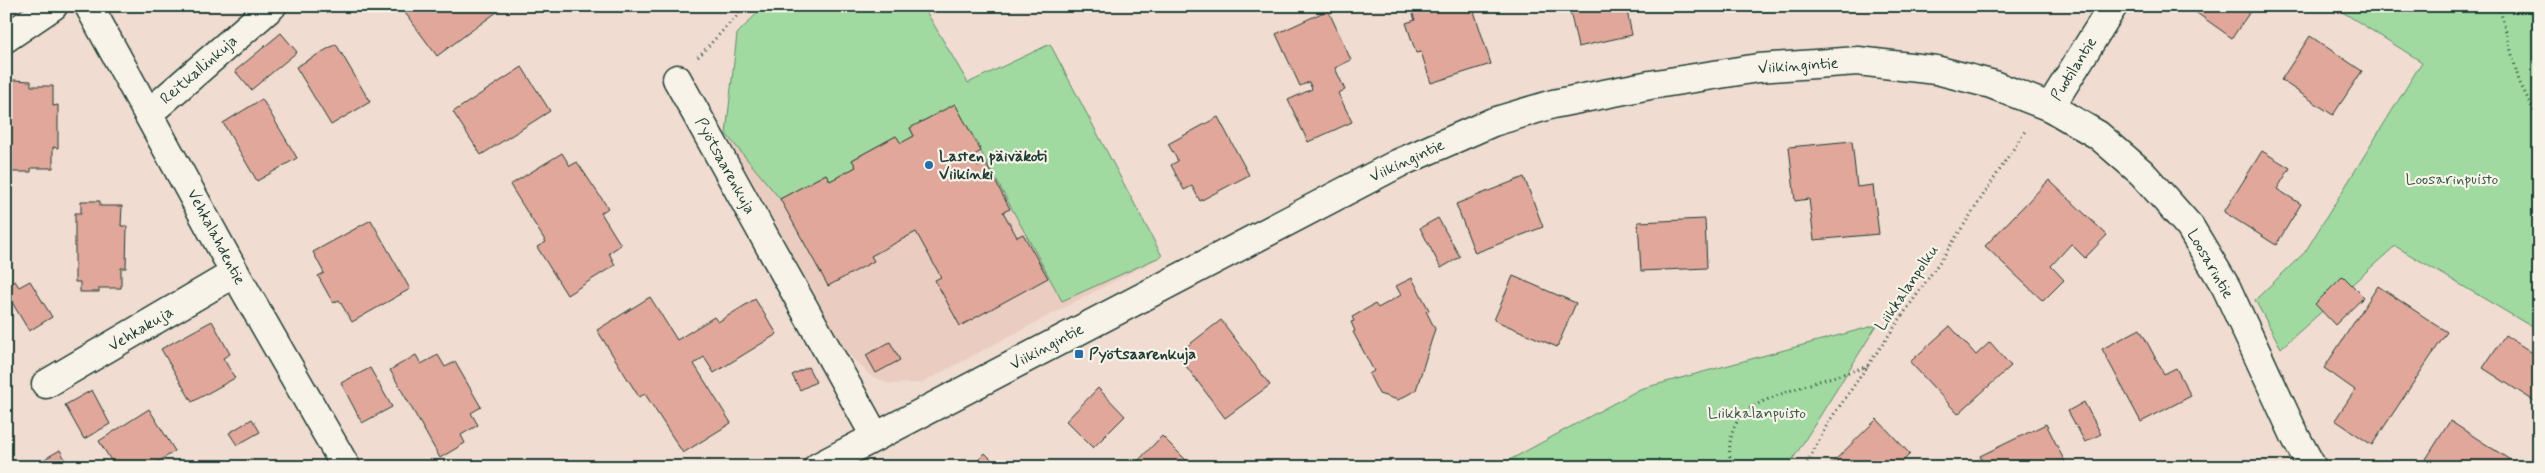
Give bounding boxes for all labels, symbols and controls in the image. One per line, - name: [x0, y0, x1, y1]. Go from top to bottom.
- street label: Reitkallinkuja: [156, 31, 242, 109]
- street label: Puotilantie: [2046, 33, 2102, 105]
- street label: Viikingintie: [1757, 53, 1839, 79]
- street label: Pyötsaarenkuja: [690, 114, 760, 218]
- street label: Viikingintie: [1366, 134, 1448, 188]
- place label: Lasten päiväkoti Viikinki: [939, 146, 1048, 185]
- marker: Lasten päiväkoti Viikinki: [923, 159, 935, 171]
- park label: Loosarinpuisto: [2406, 169, 2499, 190]
- street label: Vehkalahdentie: [182, 185, 250, 289]
- street label: Loosarintie: [2182, 225, 2238, 303]
- street label: Liikkalanpolku: [1870, 241, 1944, 335]
- street label: Vehkakuja: [105, 301, 177, 357]
- street label: Viikingintie: [1006, 319, 1088, 375]
- place label: Pyötsaarenkuja: [1089, 344, 1196, 365]
- marker: Pyötsaarenkuja: [1073, 348, 1085, 360]
- park label: Liikkalanpuisto: [1708, 403, 1806, 424]

